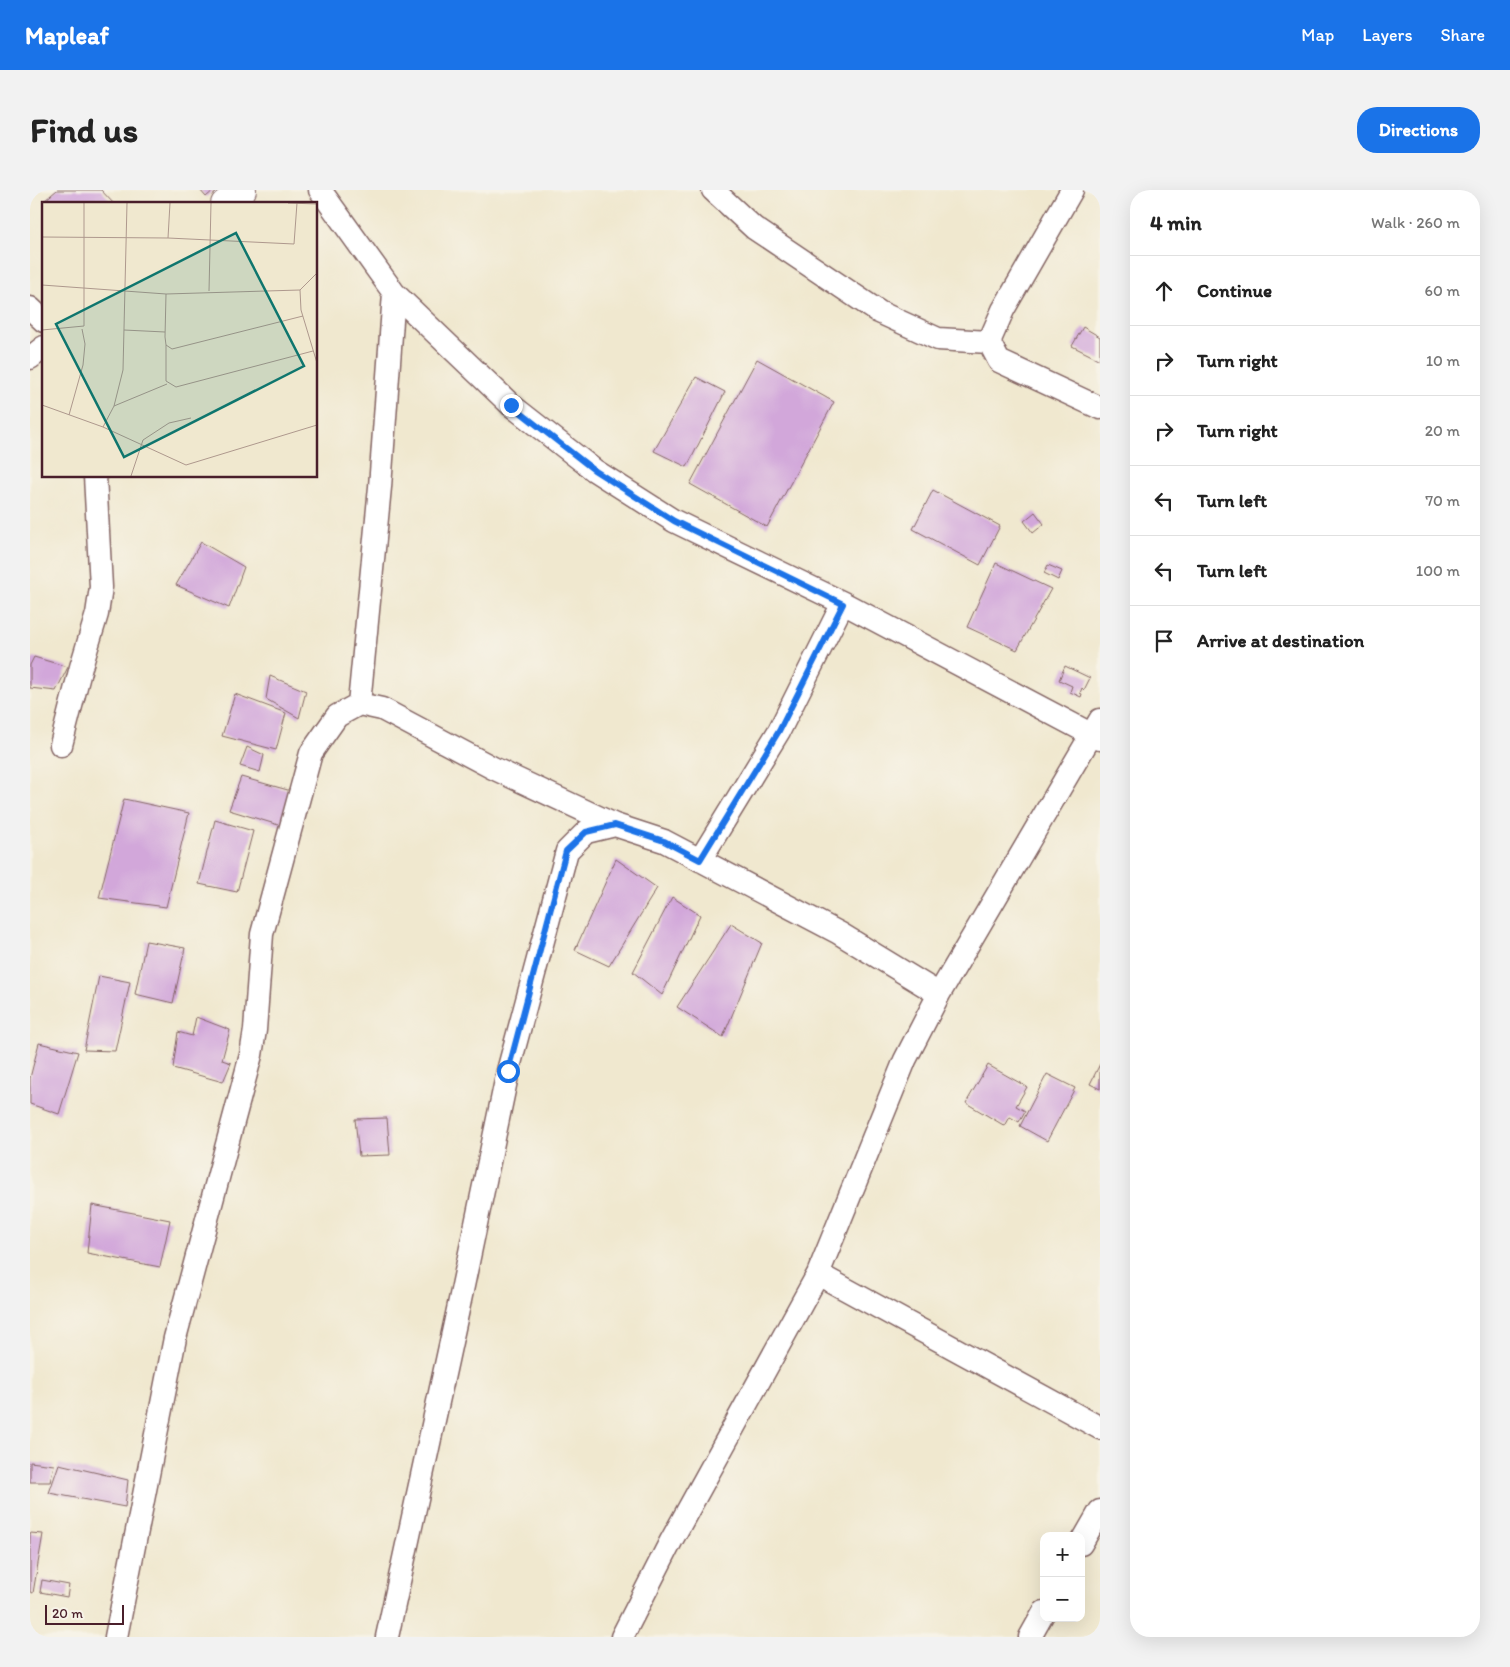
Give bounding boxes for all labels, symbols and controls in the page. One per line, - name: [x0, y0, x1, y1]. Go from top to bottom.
- text: Mapleaf: [25, 21, 109, 50]
- text: Map: [1301, 24, 1334, 46]
- text: Layers: [1362, 24, 1412, 46]
- text: Share: [1440, 24, 1485, 46]
- button: Directions: [1357, 107, 1480, 153]
- text: Find us: [30, 109, 138, 151]
- inset map: [42, 202, 318, 478]
- text: 4 min: [1150, 210, 1202, 235]
- text: Walk · 260 m: [1371, 213, 1460, 232]
- icon: ahead: [1150, 277, 1178, 305]
- text: Continue: [1197, 279, 1272, 302]
- text: 60 m: [1425, 281, 1460, 300]
- icon: right: [1150, 347, 1178, 375]
- text: Turn right: [1197, 349, 1278, 372]
- text: 10 m: [1426, 351, 1460, 370]
- route end: [500, 394, 523, 417]
- icon: right: [1150, 417, 1178, 445]
- text: Turn right: [1197, 419, 1278, 442]
- text: 20 m: [1425, 421, 1460, 440]
- icon: left: [1150, 487, 1178, 515]
- text: Turn left: [1197, 489, 1267, 512]
- text: 70 m: [1425, 491, 1460, 510]
- icon: left: [1150, 557, 1178, 585]
- text: Turn left: [1197, 559, 1267, 582]
- text: 100 m: [1416, 561, 1460, 580]
- icon: arrive: [1150, 627, 1178, 655]
- text: Arrive at destination: [1197, 629, 1364, 652]
- route start: [497, 1060, 520, 1083]
- map controls: [1040, 1532, 1085, 1622]
- button: +: [1040, 1532, 1085, 1577]
- button: −: [1040, 1577, 1085, 1622]
- scale bar: [45, 1602, 124, 1625]
- text: 20 m: [52, 1605, 83, 1622]

